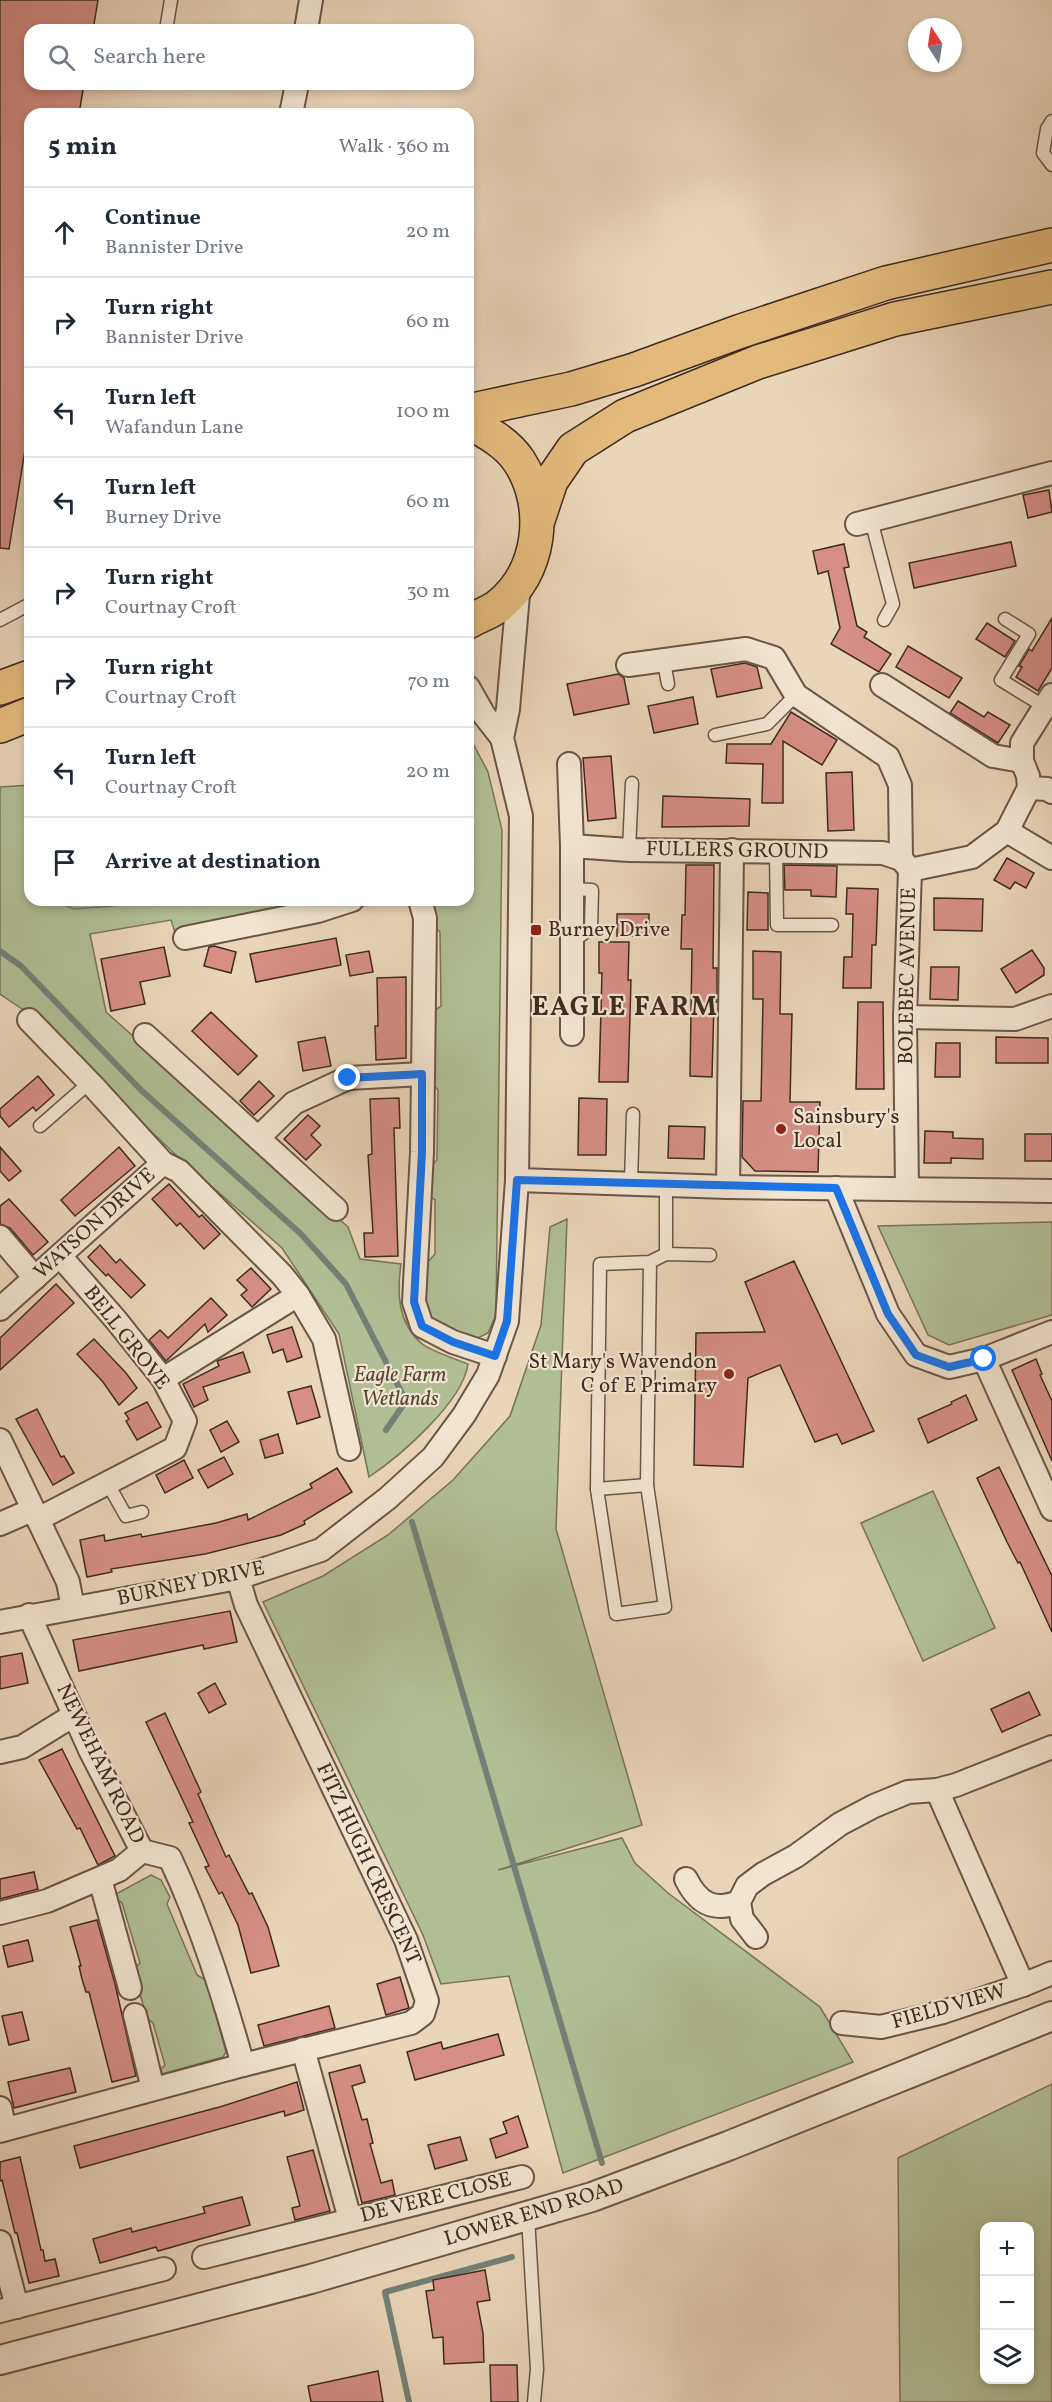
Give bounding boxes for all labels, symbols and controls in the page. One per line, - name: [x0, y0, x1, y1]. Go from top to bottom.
- north arrow: [908, 18, 962, 72]
- search box: [24, 24, 474, 90]
- icon: search: [45, 41, 78, 74]
- text: Search here: [93, 42, 206, 73]
- text: 5 min: [48, 129, 117, 165]
- text: Walk · 360 m: [338, 133, 450, 161]
- text: Continue: [105, 203, 201, 234]
- icon: ahead: [48, 216, 81, 249]
- text: 20 m: [406, 218, 450, 246]
- text: Bannister Drive: [105, 234, 243, 262]
- text: Turn right: [105, 293, 213, 324]
- icon: right: [48, 306, 81, 339]
- text: 60 m: [406, 308, 450, 336]
- text: Bannister Drive: [105, 324, 243, 352]
- text: Turn left: [105, 383, 196, 414]
- icon: left: [48, 396, 81, 429]
- text: 100 m: [396, 398, 450, 426]
- text: Wafandun Lane: [105, 414, 243, 442]
- text: Turn left: [105, 473, 196, 504]
- icon: left: [48, 486, 81, 519]
- text: 60 m: [406, 488, 450, 516]
- text: Burney Drive: [105, 504, 221, 532]
- text: Turn right: [105, 563, 213, 594]
- icon: right: [48, 576, 81, 609]
- text: 30 m: [406, 578, 450, 606]
- text: Courtnay Croft: [105, 594, 237, 622]
- text: Turn right: [105, 653, 213, 684]
- icon: right: [48, 666, 81, 699]
- text: 70 m: [407, 668, 450, 696]
- text: Courtnay Croft: [105, 684, 237, 712]
- text: Turn left: [105, 743, 196, 774]
- icon: left: [48, 756, 81, 789]
- text: 20 m: [406, 758, 450, 786]
- text: Courtnay Croft: [105, 774, 237, 802]
- street label: FULLERS GROUND: [646, 835, 828, 867]
- icon: arrive: [48, 846, 81, 879]
- text: Arrive at destination: [105, 847, 321, 878]
- street label: BOLEBEC AVENUE: [892, 887, 924, 1065]
- place label: Burney Drive: [548, 916, 670, 945]
- marker: Burney Drive: [529, 923, 543, 937]
- district label: EAGLE FARM: [532, 989, 718, 1027]
- route end: [334, 1064, 360, 1090]
- place label: Sainsbury's Local: [793, 1103, 900, 1156]
- marker: Sainsbury's Local: [774, 1122, 788, 1136]
- street label: WATSON DRIVE: [28, 1161, 162, 1287]
- street label: BELL GROVE: [76, 1280, 176, 1396]
- route start: [970, 1345, 996, 1371]
- place label: St Mary's Wavendon C of E Primary: [529, 1348, 718, 1401]
- park label: Eagle Farm Wetlands: [354, 1361, 446, 1414]
- marker: St Mary's Wavendon C of E Primary: [722, 1367, 736, 1381]
- street label: BURNEY DRIVE: [114, 1554, 268, 1614]
- street label: NEWEHAM ROAD: [49, 1679, 151, 1849]
- street label: FITZ HUGH CRESCENT: [308, 1758, 428, 1970]
- street label: FIELD VIEW: [889, 1977, 1009, 2037]
- street label: DE VERE CLOSE: [357, 2165, 515, 2231]
- street label: LOWER END ROAD: [441, 2172, 627, 2254]
- map controls: [980, 2222, 1034, 2384]
- button: +: [980, 2222, 1034, 2276]
- button: −: [980, 2276, 1034, 2330]
- button: layers: [980, 2330, 1034, 2384]

